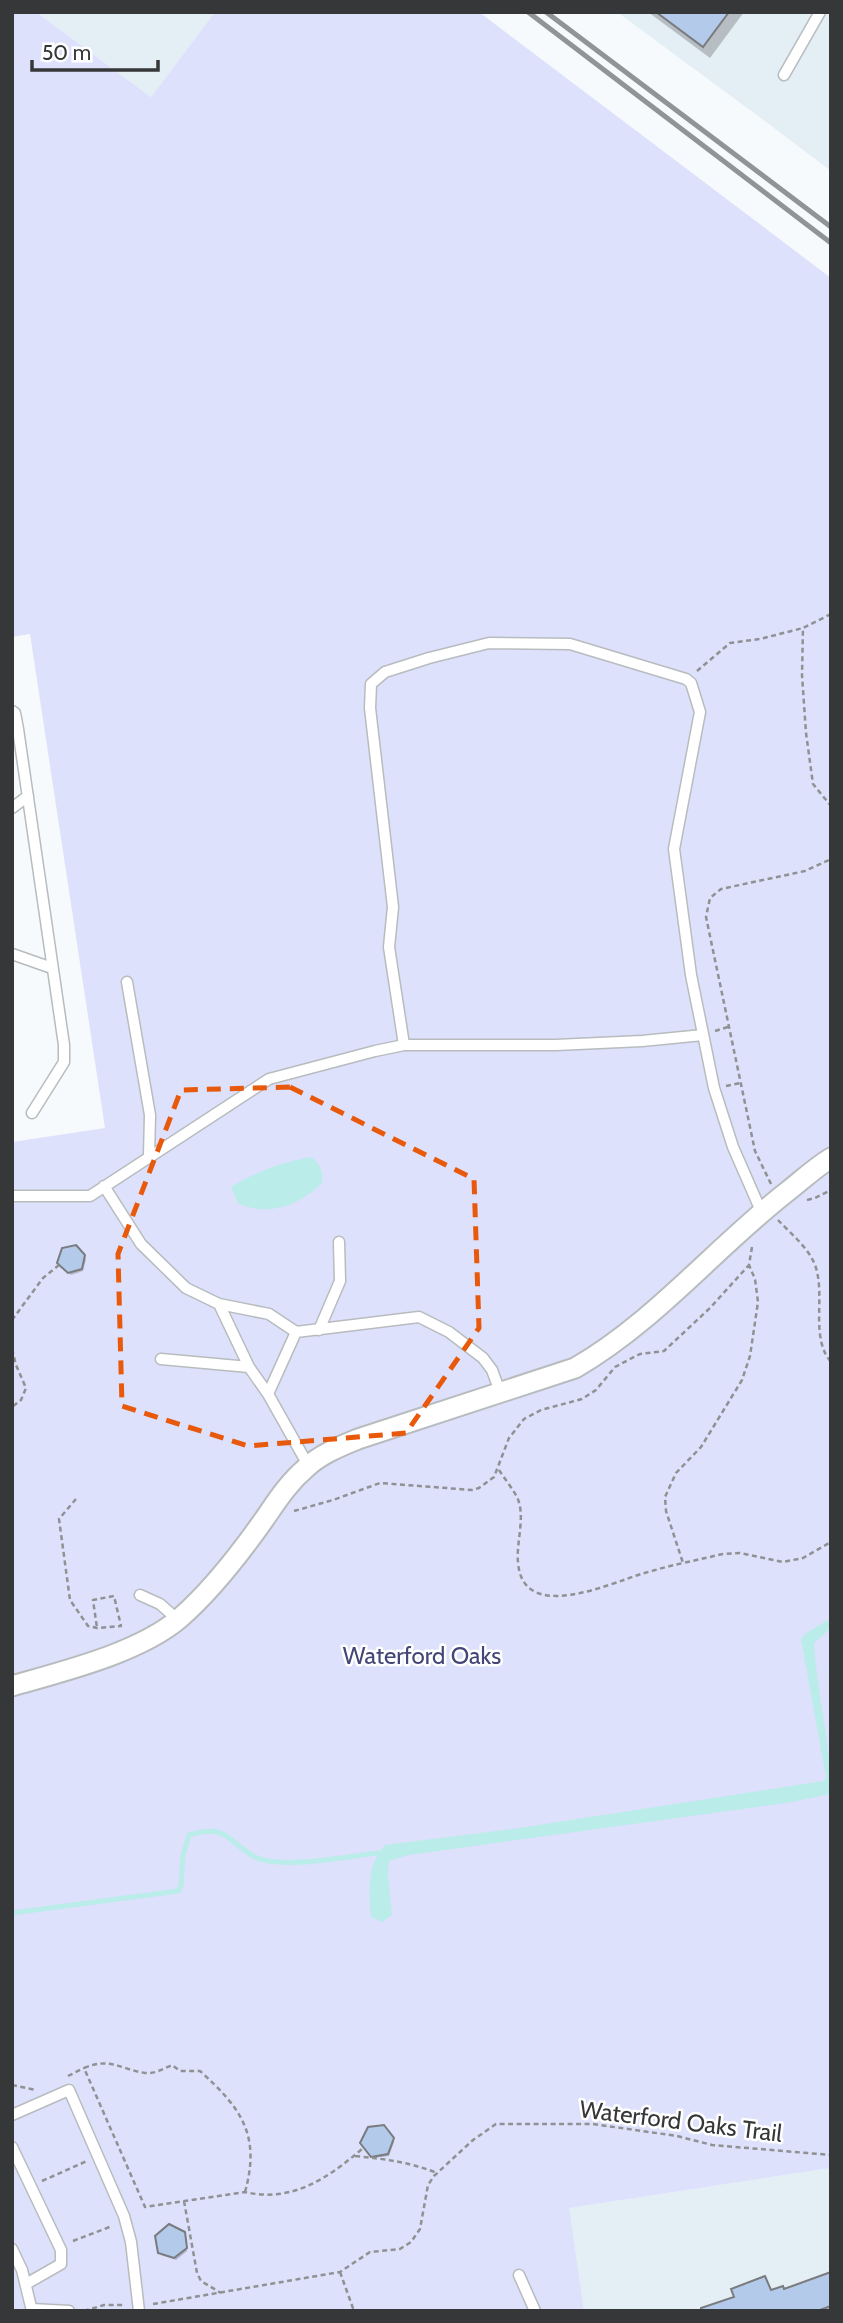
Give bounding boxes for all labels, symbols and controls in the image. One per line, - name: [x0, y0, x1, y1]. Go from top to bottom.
- scale bar: [32, 28, 158, 72]
- text: 50 m: [42, 40, 91, 65]
- park label: Waterford Oaks: [343, 1641, 501, 1670]
- street label: Waterford Oaks Trail: [578, 2094, 784, 2148]

